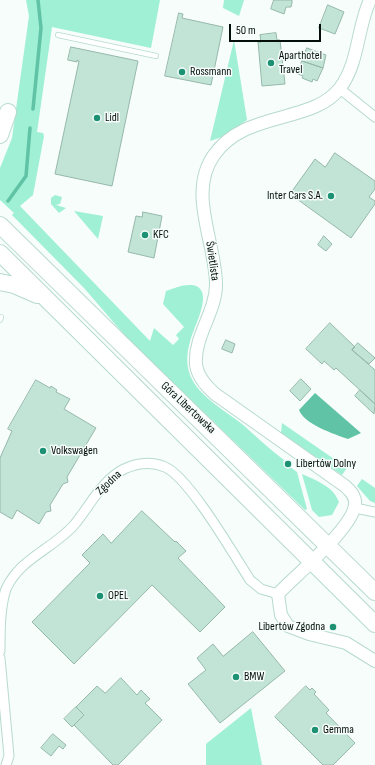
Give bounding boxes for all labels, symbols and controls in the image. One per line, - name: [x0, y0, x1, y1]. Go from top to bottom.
- scale bar: [231, 16, 323, 42]
- text: 50 m: [236, 23, 256, 38]
- place label: Aparthotel Travel: [279, 49, 322, 77]
- marker: Aparthotel Travel: [266, 58, 276, 68]
- place label: Rossmann: [190, 65, 231, 79]
- marker: Rossmann: [177, 67, 187, 77]
- place label: Lidl: [105, 111, 119, 125]
- marker: Lidl: [92, 113, 102, 123]
- place label: Inter Cars S.A.: [267, 189, 323, 203]
- marker: Inter Cars S.A.: [326, 191, 336, 201]
- place label: KFC: [153, 228, 169, 242]
- marker: KFC: [140, 230, 150, 240]
- street label: Świetlista: [202, 240, 222, 282]
- street label: Góra Libertowska: [158, 379, 218, 437]
- place label: Volkswagen: [51, 444, 98, 458]
- marker: Volkswagen: [38, 446, 48, 456]
- place label: Libertów Dolny: [296, 457, 356, 471]
- marker: Libertów Dolny: [283, 459, 293, 469]
- street label: Zgodna: [93, 468, 125, 498]
- place label: OPEL: [108, 589, 128, 603]
- marker: OPEL: [95, 591, 105, 601]
- place label: Libertów Zgodna: [258, 620, 325, 634]
- marker: Libertów Zgodna: [328, 622, 338, 632]
- place label: BMW: [244, 670, 264, 684]
- marker: BMW: [231, 672, 241, 682]
- place label: Gemma: [323, 723, 354, 737]
- marker: Gemma: [310, 725, 320, 735]

